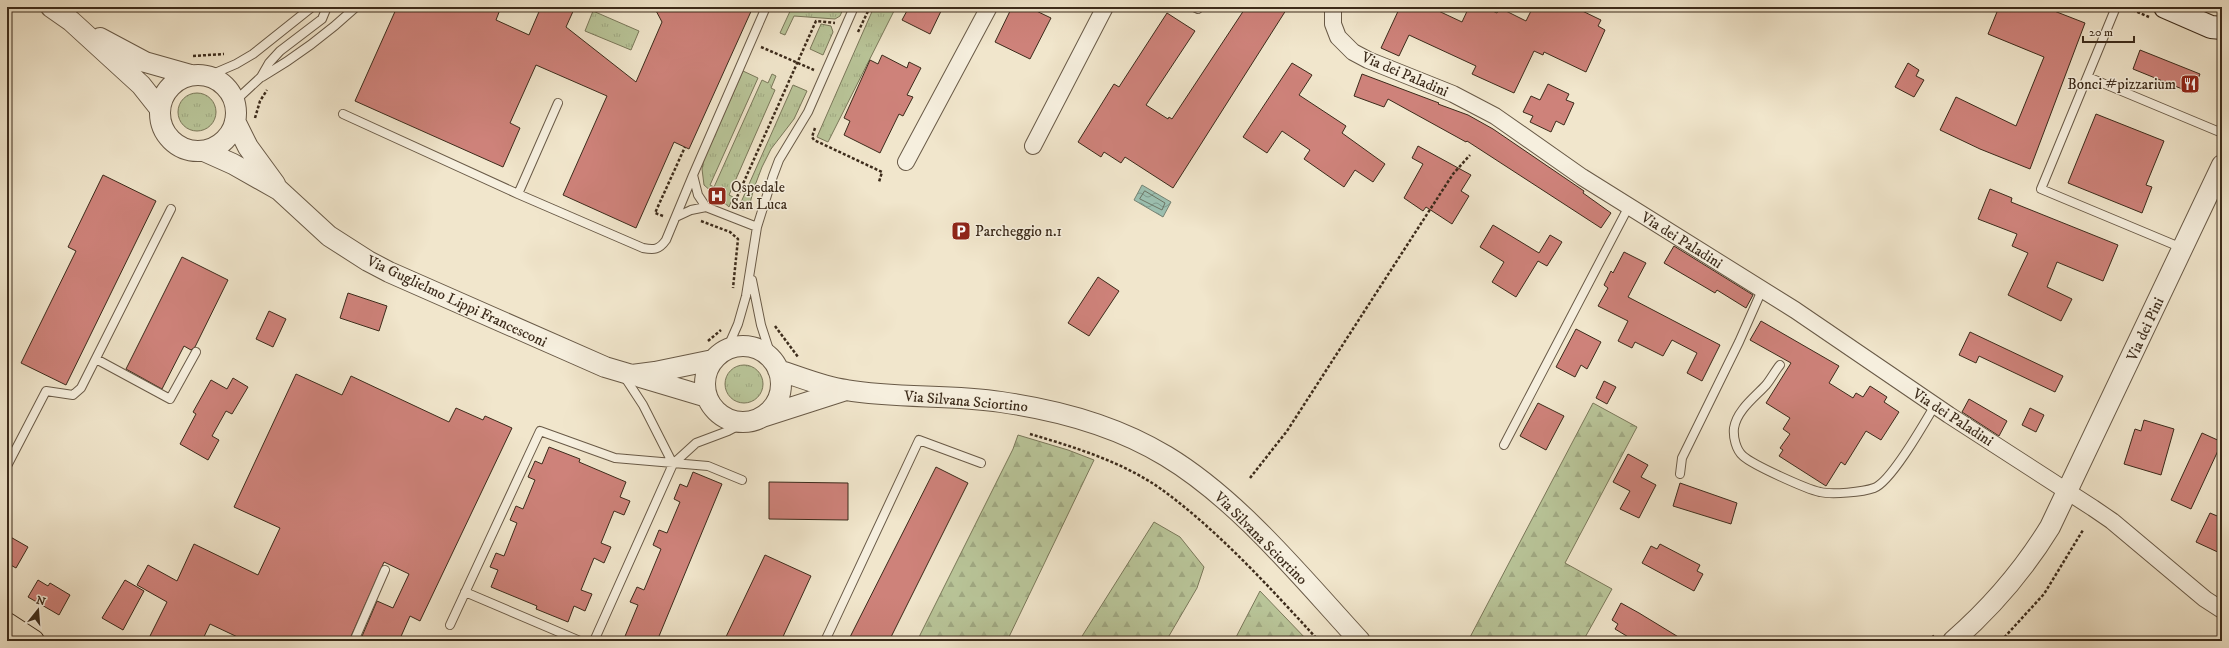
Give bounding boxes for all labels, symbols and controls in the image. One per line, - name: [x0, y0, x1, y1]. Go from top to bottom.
- scale bar: [2083, 18, 2134, 44]
- text: 20 m: [2089, 25, 2113, 40]
- street label: Via dei Paladini: [1358, 47, 1451, 101]
- restaurant icon: Bonci #pizzarium: [2179, 73, 2201, 95]
- place label: Bonci #pizzarium: [2067, 75, 2176, 94]
- place label: Ospedale San Luca: [731, 178, 788, 214]
- hospital icon: Ospedale San Luca: [706, 185, 728, 207]
- street label: Via dei Paladini: [1637, 207, 1726, 273]
- parking icon: Parcheggio n.1: [950, 220, 972, 242]
- place label: Parcheggio n.1: [975, 222, 1062, 241]
- street label: Via Guglielmo Lippi Francesconi: [363, 251, 550, 352]
- street label: Via dei Pini: [2122, 294, 2168, 365]
- street label: Via dei Paladini: [1908, 384, 1997, 451]
- street label: Via Silvana Sciortino: [902, 387, 1029, 416]
- street label: Via Silvana Sciortino: [1209, 487, 1311, 589]
- north arrow: [18, 590, 58, 630]
- text: N: [34, 593, 47, 609]

